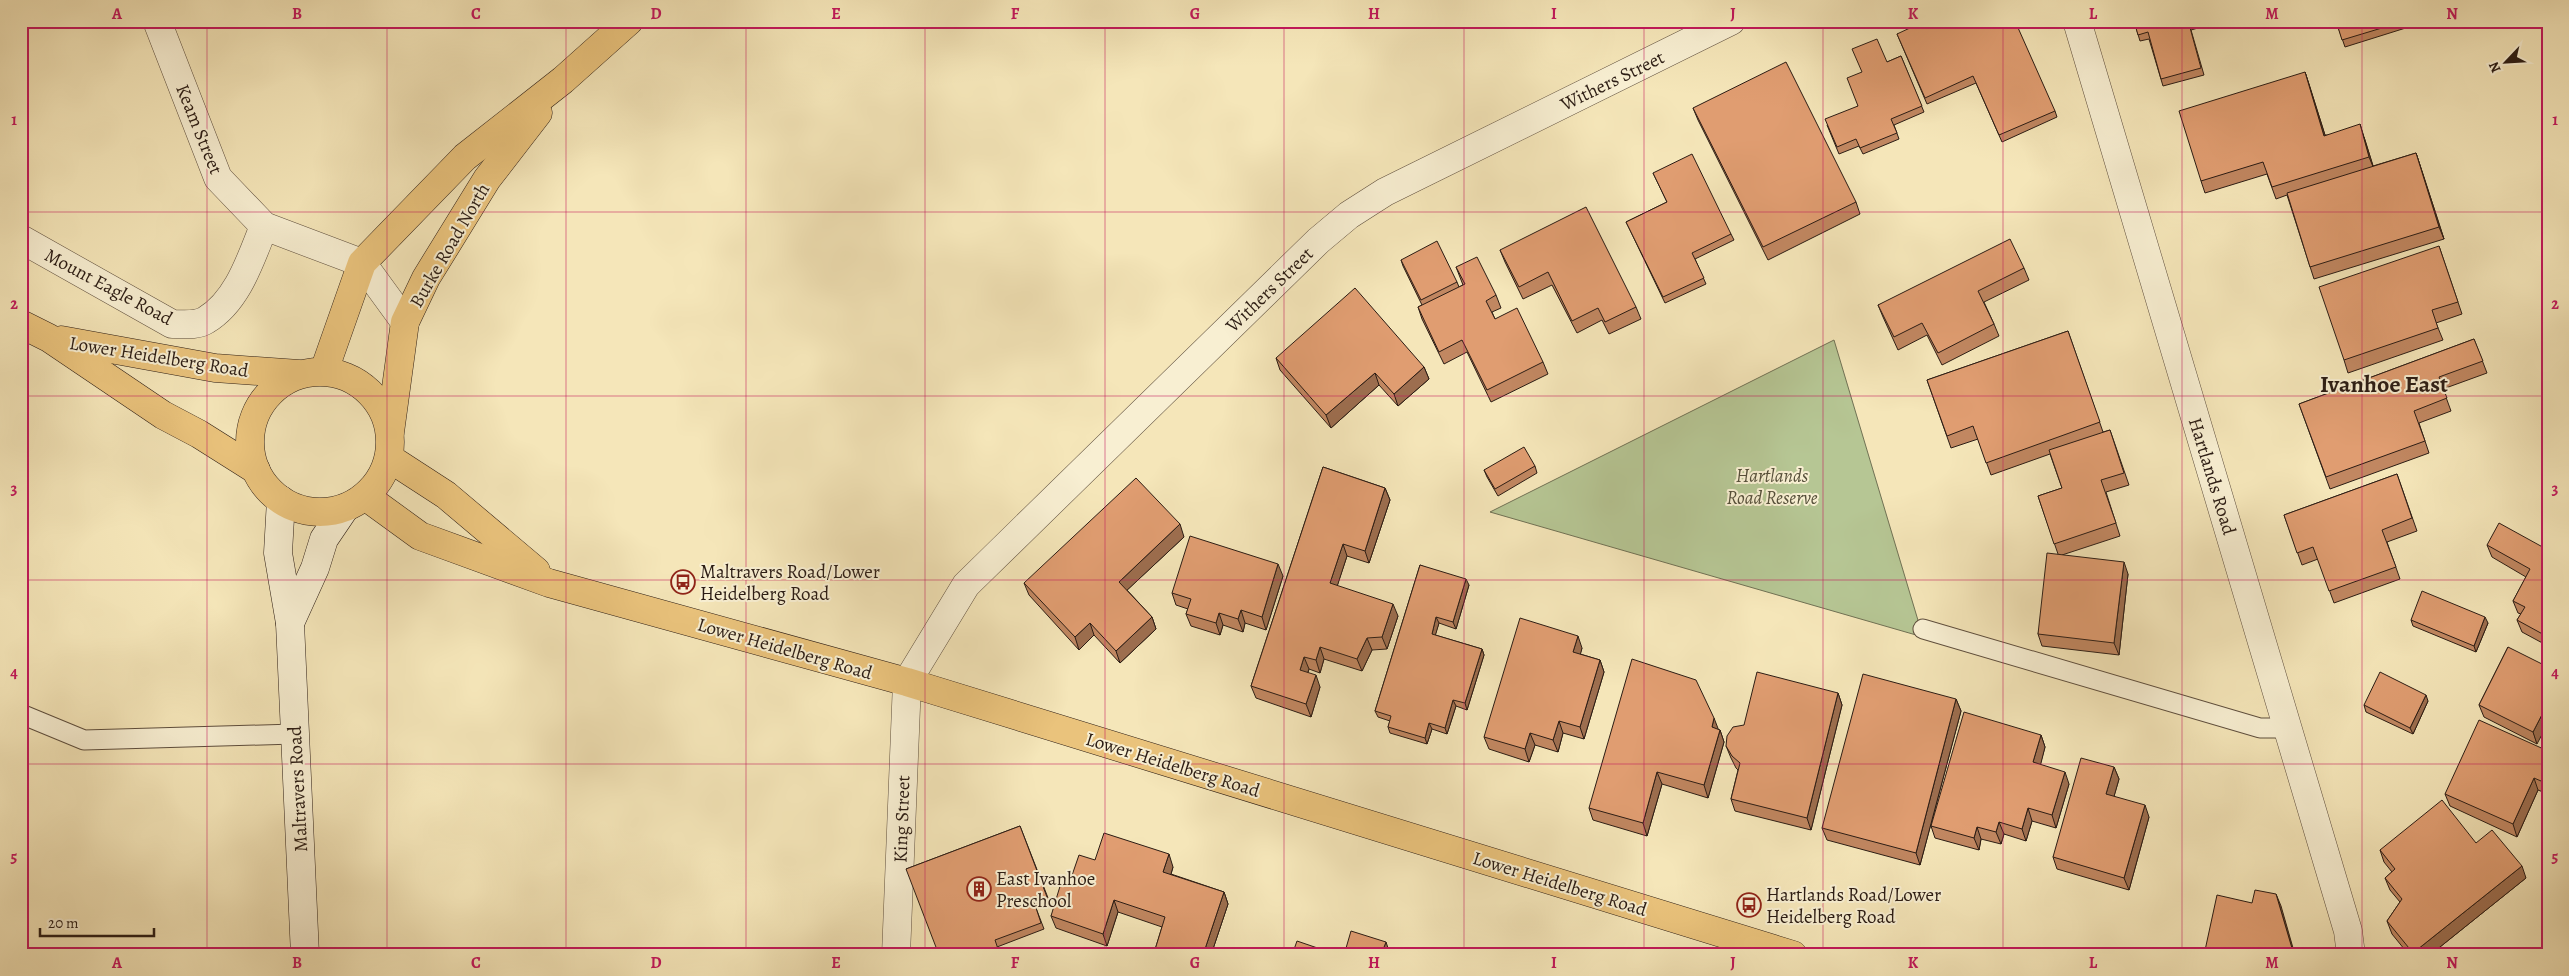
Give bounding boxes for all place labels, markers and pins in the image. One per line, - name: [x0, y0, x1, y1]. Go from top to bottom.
- place label: Maltravers Road/Lower Heidelberg Road: [700, 559, 880, 607]
- bus stop icon: Maltravers Road/Lower Heidelberg Road: [670, 569, 696, 595]
- place label: East Ivanhoe Preschool: [996, 866, 1095, 914]
- building icon: East Ivanhoe Preschool: [966, 876, 992, 902]
- place label: Hartlands Road/Lower Heidelberg Road: [1766, 882, 1941, 930]
- bus stop icon: Hartlands Road/Lower Heidelberg Road: [1736, 892, 1762, 918]

